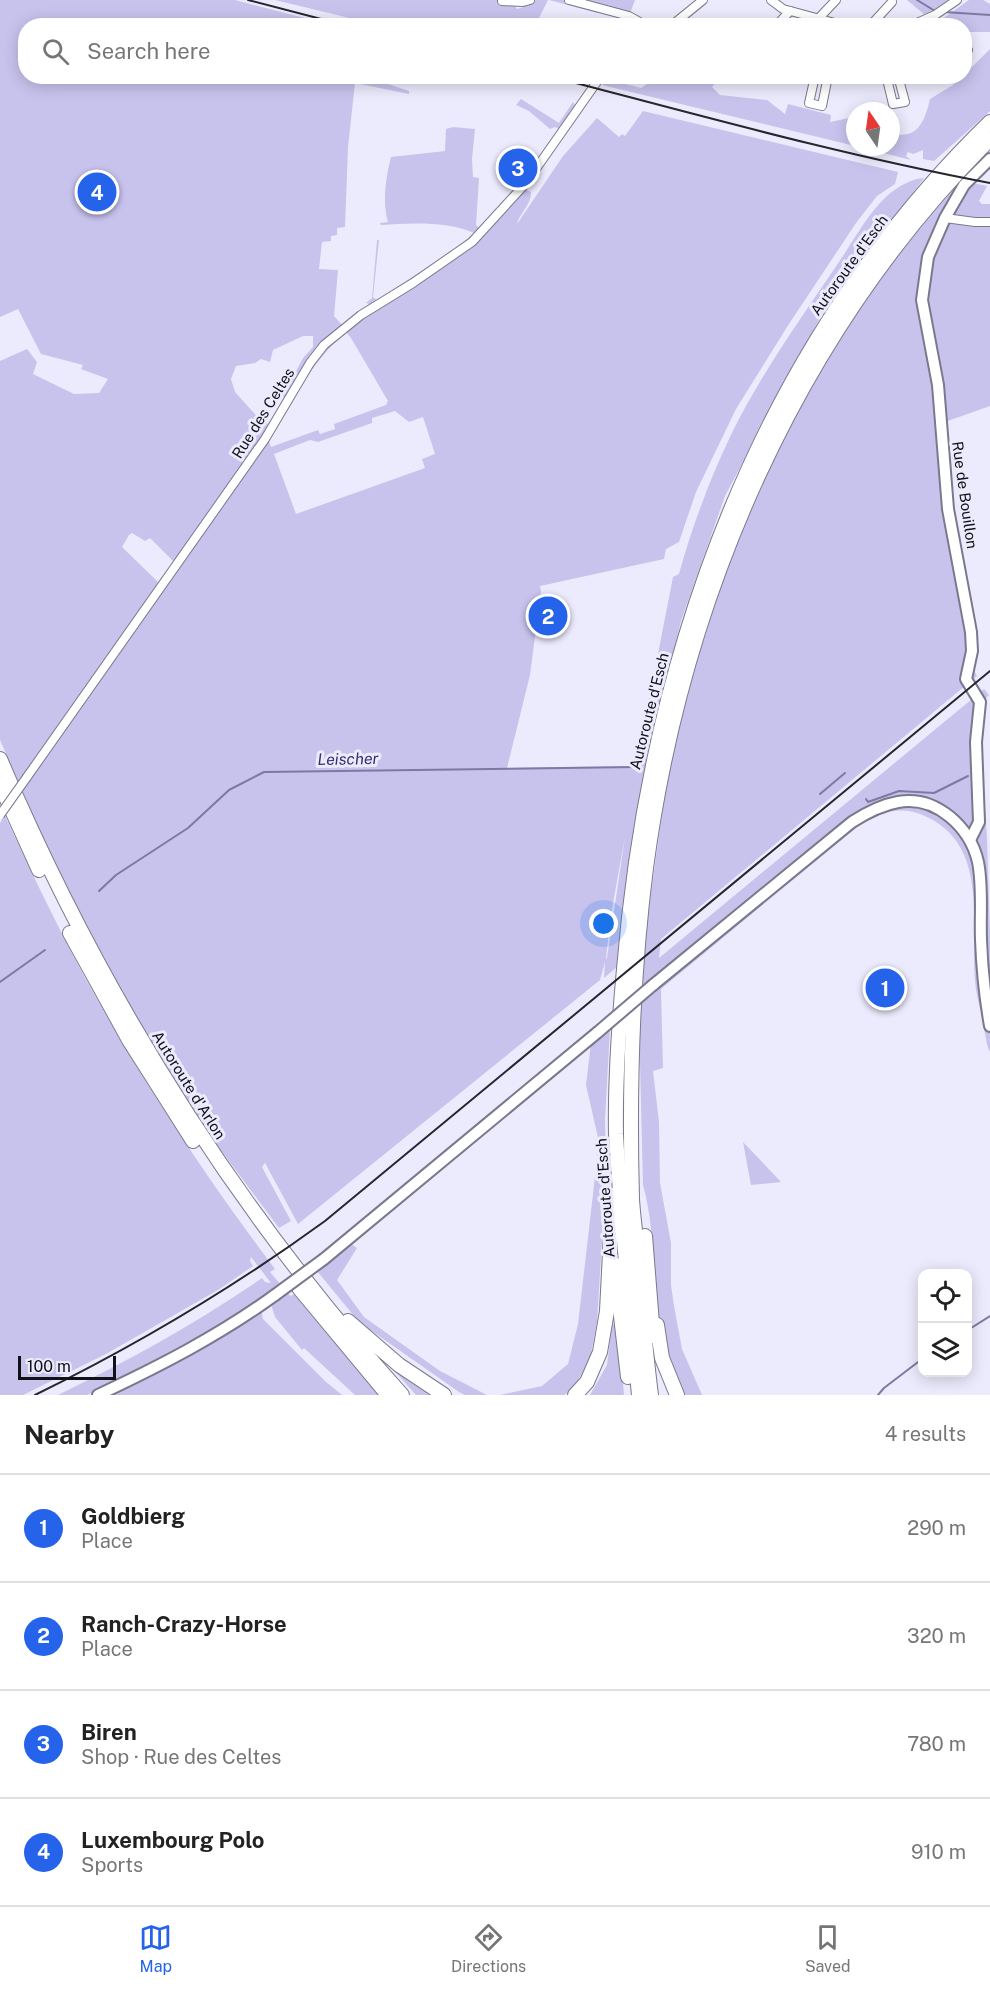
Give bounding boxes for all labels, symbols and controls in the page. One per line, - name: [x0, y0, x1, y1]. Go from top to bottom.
- search box: [18, 18, 972, 84]
- icon: search: [39, 35, 72, 68]
- text: Search here: [87, 38, 211, 64]
- north arrow: [846, 102, 900, 156]
- pin: 3: [498, 146, 538, 190]
- pin: 4: [78, 170, 116, 214]
- street label: Autoroute d'Esch: [807, 212, 891, 318]
- street label: Rue des Celtes: [228, 365, 298, 461]
- street label: Rue de Bouillon: [949, 440, 981, 550]
- pin: 2: [528, 594, 568, 638]
- street label: Autoroute d'Esch: [626, 651, 672, 771]
- water label: Leischer: [317, 749, 380, 769]
- your location: [589, 909, 618, 938]
- pin: 1: [866, 966, 904, 1010]
- street label: Autoroute d'Arlon: [149, 1028, 229, 1142]
- street label: Autoroute d'Esch: [592, 1138, 618, 1258]
- map controls: [918, 1269, 972, 1377]
- button: locate: [918, 1269, 972, 1323]
- button: layers: [918, 1323, 972, 1377]
- scale bar: [18, 1353, 116, 1380]
- text: 100 m: [27, 1357, 71, 1376]
- text: Nearby: [24, 1419, 114, 1450]
- text: 4 results: [885, 1422, 966, 1446]
- text: Goldbierg: [81, 1503, 185, 1529]
- text: 1: [39, 1516, 48, 1540]
- text: 290 m: [907, 1516, 966, 1540]
- text: Place: [81, 1529, 133, 1553]
- text: Ranch-Crazy-Horse: [81, 1611, 287, 1637]
- text: 2: [37, 1624, 50, 1648]
- text: 320 m: [907, 1624, 966, 1648]
- text: Place: [81, 1637, 133, 1661]
- text: Biren: [81, 1719, 137, 1745]
- text: 3: [37, 1732, 50, 1756]
- text: 780 m: [907, 1732, 966, 1756]
- text: Shop · Rue des Celtes: [81, 1745, 281, 1769]
- text: Luxembourg Polo: [81, 1827, 264, 1853]
- text: 4: [37, 1840, 50, 1864]
- text: 910 m: [911, 1840, 966, 1864]
- text: Sports: [81, 1853, 143, 1877]
- tab: Map: [139, 1921, 172, 1976]
- tab: Directions: [451, 1921, 526, 1976]
- tab: Saved: [805, 1921, 851, 1976]

